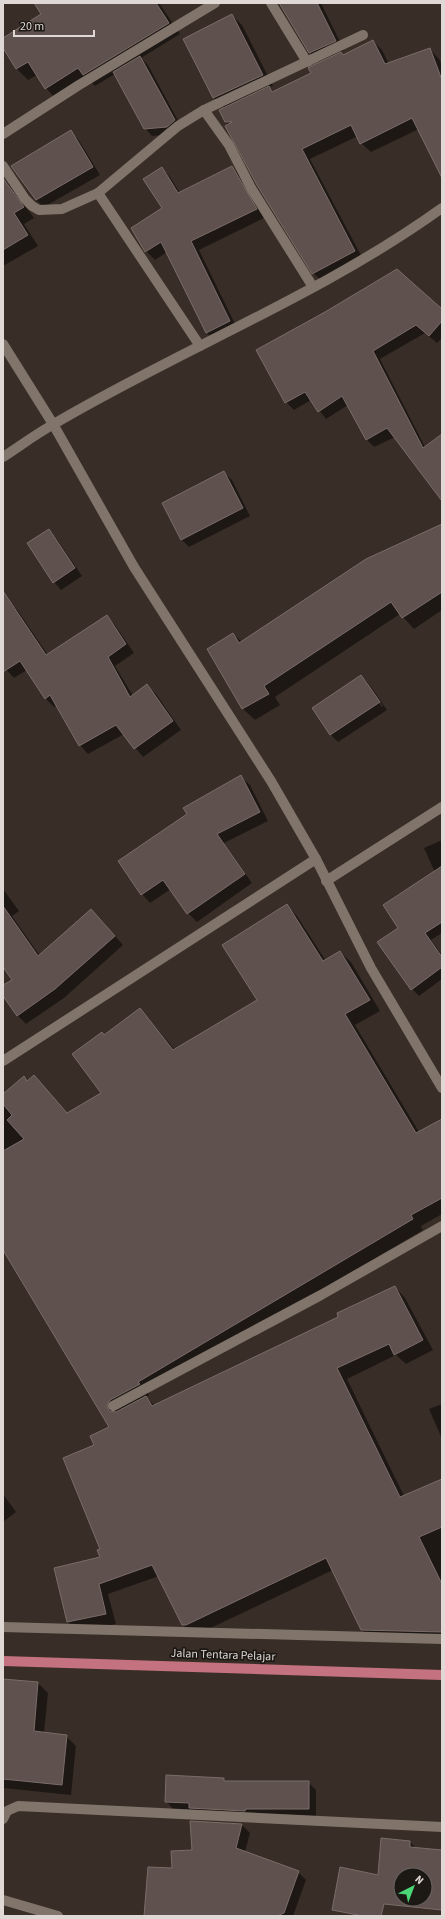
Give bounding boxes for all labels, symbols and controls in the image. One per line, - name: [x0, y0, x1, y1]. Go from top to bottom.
- scale bar: [14, 12, 94, 38]
- text: 20 m: [20, 18, 44, 35]
- street label: Jalan Tentara Pelajar: [170, 1645, 277, 1665]
- north arrow: [393, 1867, 433, 1907]
- text: N: [412, 1872, 427, 1888]

